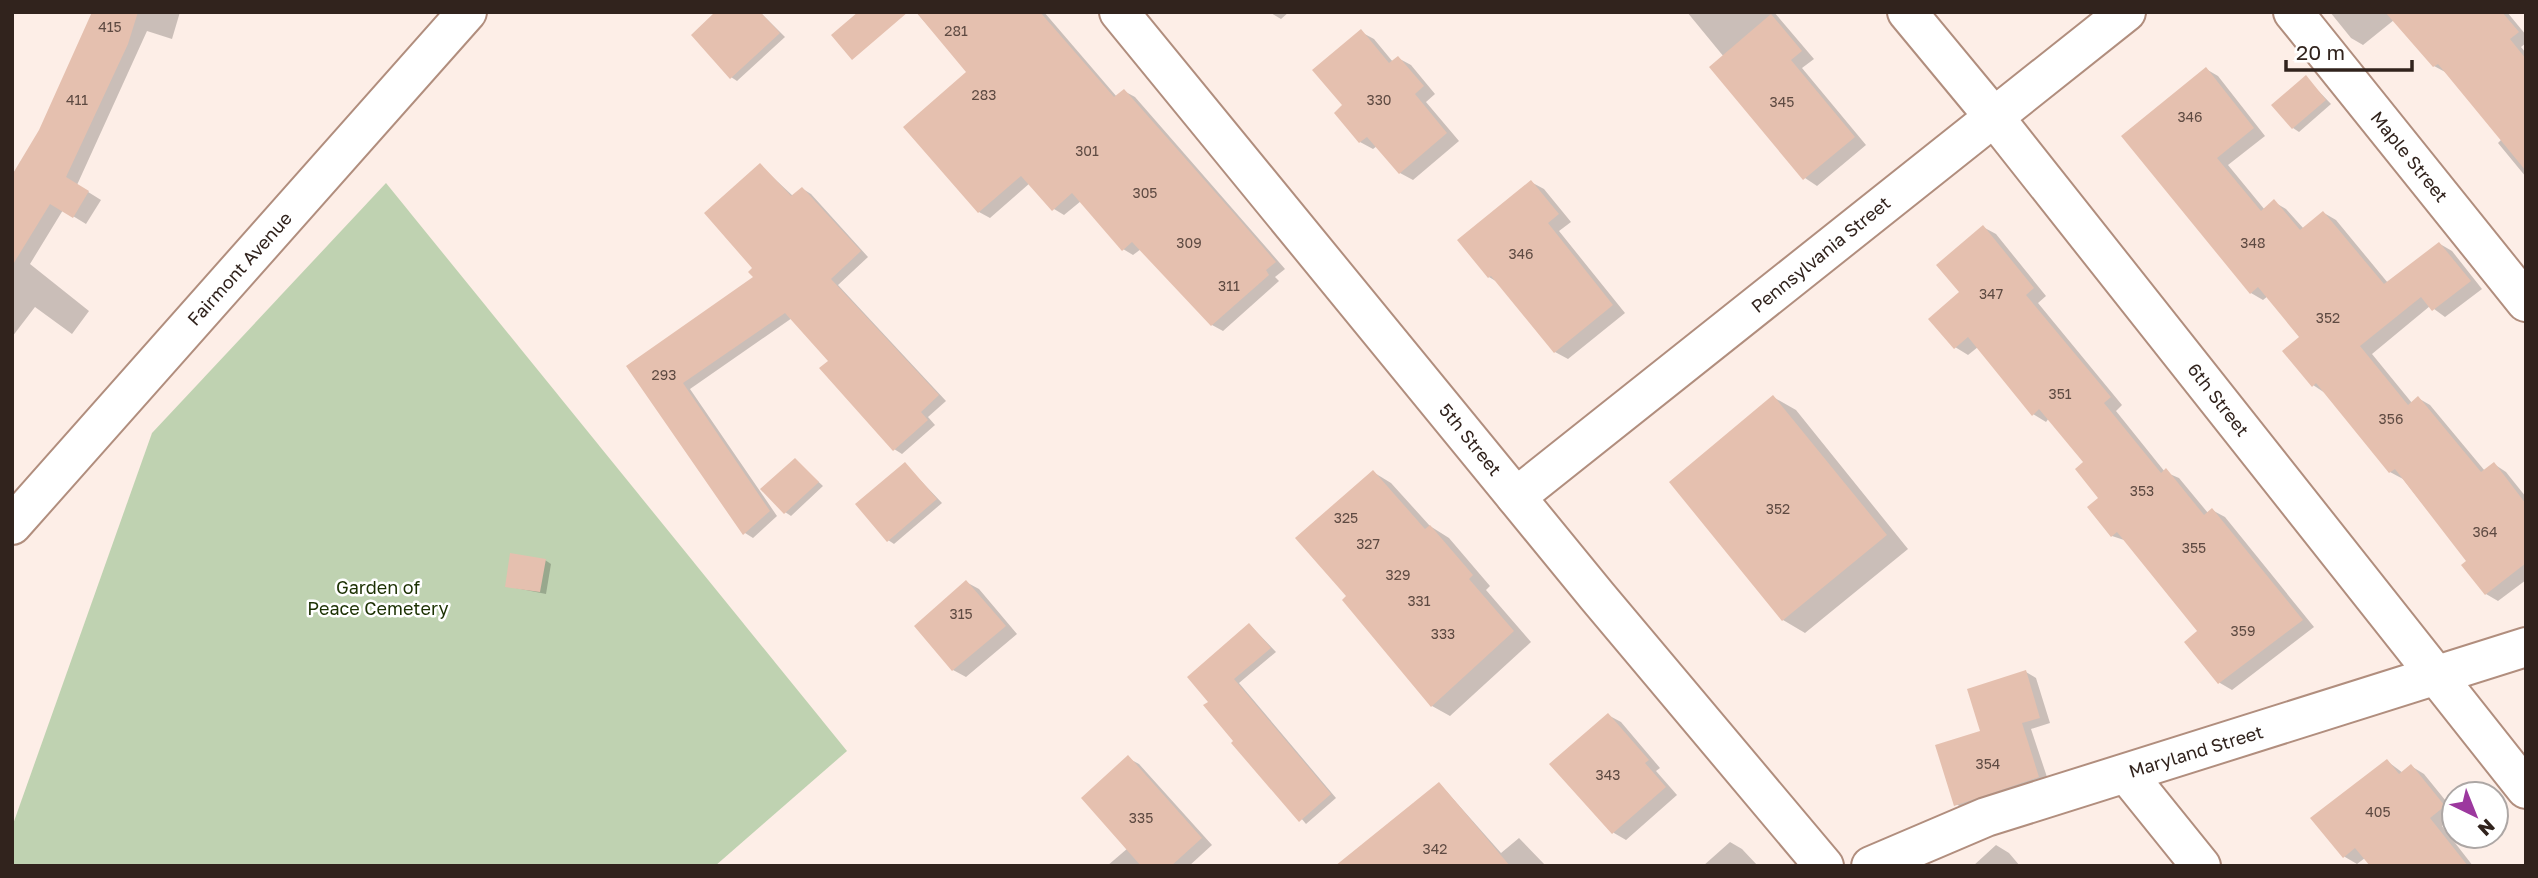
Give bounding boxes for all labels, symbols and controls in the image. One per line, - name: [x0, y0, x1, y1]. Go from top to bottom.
- house number: 415: [98, 18, 122, 35]
- house number: 281: [944, 22, 968, 39]
- scale bar: [2286, 28, 2412, 72]
- text: 20 m: [2296, 39, 2345, 65]
- house number: 283: [972, 86, 996, 103]
- house number: 411: [66, 91, 88, 108]
- house number: 330: [1366, 91, 1392, 108]
- house number: 345: [1770, 93, 1794, 110]
- street label: Maple Street: [2366, 106, 2453, 206]
- house number: 346: [2177, 108, 2203, 125]
- house number: 301: [1075, 142, 1099, 159]
- house number: 305: [1133, 184, 1158, 201]
- street label: Pennsylvania Street: [1746, 191, 1894, 317]
- street label: Fairmont Avenue: [182, 207, 296, 330]
- house number: 309: [1176, 234, 1202, 251]
- house number: 348: [2240, 234, 2266, 251]
- house number: 346: [1508, 245, 1534, 262]
- house number: 311: [1218, 277, 1240, 294]
- house number: 347: [1979, 285, 2003, 302]
- house number: 352: [2316, 309, 2340, 326]
- street label: 6th Street: [2183, 358, 2254, 440]
- house number: 293: [652, 366, 676, 383]
- house number: 351: [2048, 385, 2072, 402]
- street label: 5th Street: [1435, 399, 1507, 480]
- house number: 356: [2379, 410, 2403, 427]
- house number: 353: [2130, 482, 2154, 499]
- house number: 352: [1766, 500, 1790, 517]
- house number: 325: [1334, 509, 1358, 526]
- house number: 364: [2472, 523, 2498, 540]
- house number: 327: [1356, 535, 1380, 552]
- house number: 355: [2182, 539, 2206, 556]
- house number: 329: [1386, 566, 1410, 583]
- park label: Garden of Peace Cemetery: [307, 576, 449, 619]
- house number: 331: [1407, 592, 1431, 609]
- house number: 315: [949, 605, 973, 622]
- house number: 359: [2231, 622, 2255, 639]
- house number: 333: [1431, 625, 1455, 642]
- street label: Maryland Street: [2126, 720, 2265, 782]
- house number: 354: [1976, 755, 2000, 772]
- house number: 343: [1596, 766, 1620, 783]
- north arrow: [2440, 780, 2510, 850]
- house number: 405: [2365, 803, 2391, 820]
- house number: 335: [1129, 809, 1153, 826]
- text: N: [2474, 814, 2500, 841]
- house number: 342: [1423, 840, 1447, 857]

